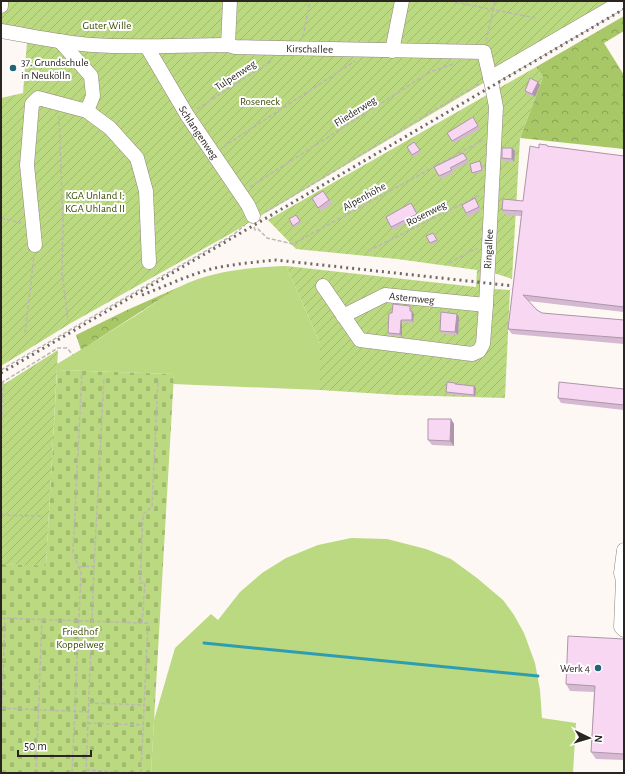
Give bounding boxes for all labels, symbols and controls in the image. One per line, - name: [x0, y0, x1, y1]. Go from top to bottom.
- park label: Guter Wille: [83, 20, 131, 31]
- street label: Kirschallee: [286, 43, 333, 55]
- place label: 37. Grundschule in Neukölln: [21, 57, 89, 81]
- street label: Tulpenweg: [213, 58, 258, 93]
- marker: 37. Grundschule in Neukölln: [8, 63, 18, 73]
- street label: Fliederweg: [332, 94, 379, 129]
- park label: Roseneck: [240, 96, 280, 107]
- street label: Schlangenweg: [177, 104, 221, 162]
- street label: Alpenhöhe: [341, 180, 388, 213]
- park label: KGA Unland I; KGA Uhland II: [65, 190, 125, 214]
- street label: Rosenweg: [404, 198, 449, 228]
- street label: Ringallee: [482, 229, 495, 269]
- street label: Asternweg: [389, 290, 436, 306]
- park label: Friedhof Koppelweg: [56, 626, 105, 650]
- place label: Werk 4: [560, 663, 590, 674]
- marker: Werk 4: [593, 663, 603, 673]
- north arrow: [569, 718, 609, 758]
- scale bar: [18, 732, 91, 758]
- text: N: [593, 735, 604, 743]
- text: 50 m: [24, 740, 47, 752]

